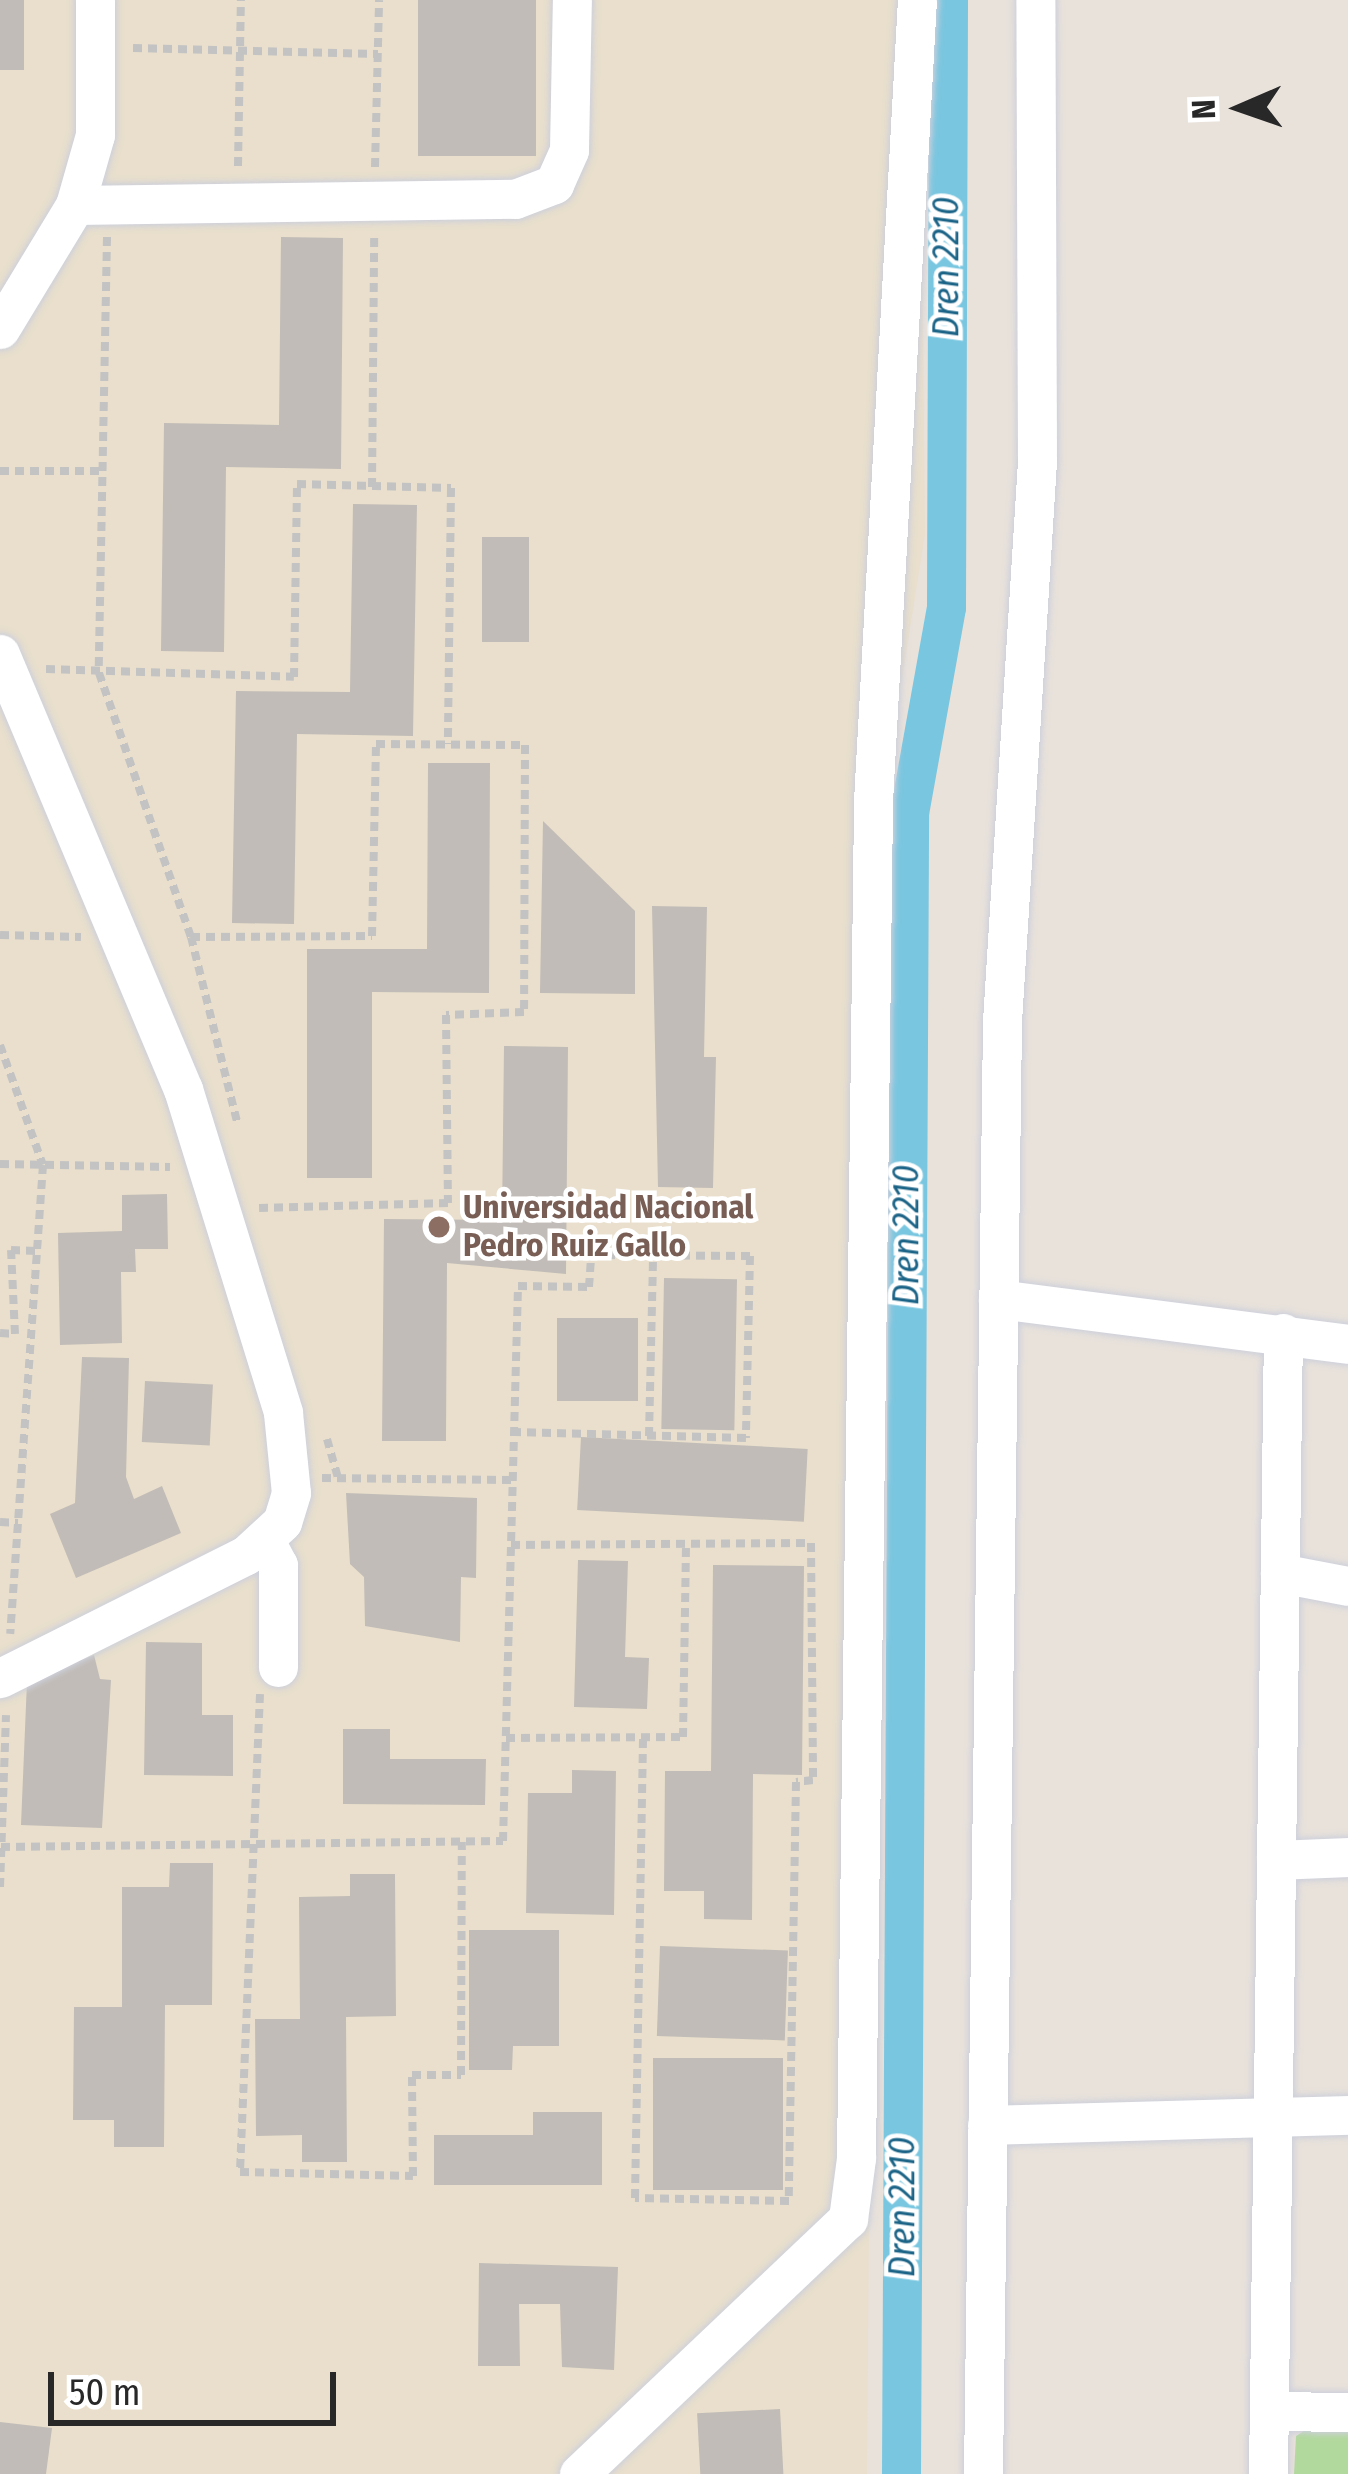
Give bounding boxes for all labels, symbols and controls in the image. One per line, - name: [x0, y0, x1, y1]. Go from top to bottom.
- north arrow: [1180, 48, 1300, 168]
- text: N: [1184, 99, 1224, 120]
- water label: Dren 2210: [925, 197, 969, 337]
- water label: Dren 2210: [885, 1165, 929, 1305]
- place label: Universidad Nacional Pedro Ruiz Gallo: [463, 1188, 753, 1266]
- marker: Universidad Nacional Pedro Ruiz Gallo: [426, 1214, 452, 1240]
- water label: Dren 2210: [881, 2137, 925, 2277]
- scale bar: [54, 2348, 342, 2422]
- text: 50 m: [69, 2371, 140, 2415]

